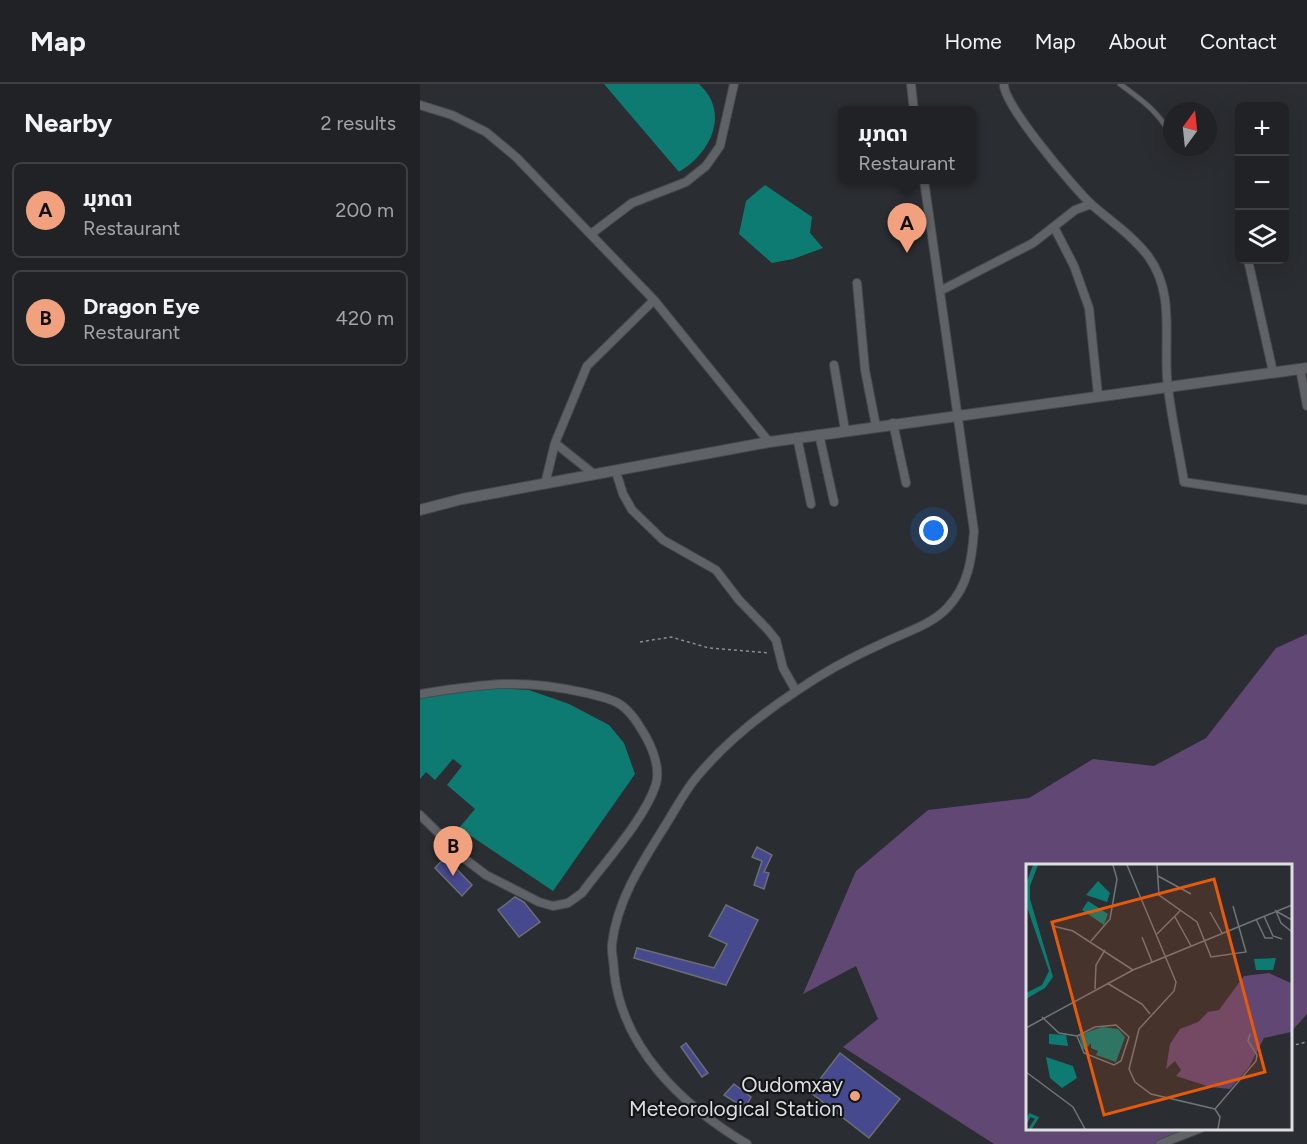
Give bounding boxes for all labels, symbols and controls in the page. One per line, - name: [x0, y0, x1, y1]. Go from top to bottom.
- text: Map: [30, 24, 86, 58]
- text: Home: [945, 29, 1002, 54]
- text: Map: [1035, 29, 1076, 54]
- text: About: [1109, 29, 1167, 54]
- text: Contact: [1200, 29, 1277, 54]
- north arrow: [1163, 102, 1217, 156]
- map controls: [1235, 102, 1289, 264]
- button: +: [1235, 102, 1289, 156]
- popup: [838, 106, 976, 184]
- text: Nearby: [24, 107, 112, 139]
- text: 2 results: [320, 111, 396, 135]
- text: ມຸກດາ: [858, 120, 908, 147]
- text: Restaurant: [858, 151, 956, 175]
- button: −: [1235, 156, 1289, 210]
- text: ມຸກດາ: [83, 185, 132, 212]
- text: A: [38, 198, 53, 222]
- text: 200 m: [335, 198, 394, 222]
- pin: A: [888, 204, 926, 253]
- button: layers: [1235, 210, 1289, 264]
- text: Restaurant: [83, 216, 180, 240]
- text: Dragon Eye: [83, 293, 200, 320]
- text: B: [39, 306, 52, 330]
- text: 420 m: [336, 306, 394, 330]
- text: Restaurant: [83, 320, 180, 344]
- your location: [919, 516, 948, 545]
- pin: B: [434, 826, 472, 876]
- inset map: [1026, 864, 1292, 1129]
- place label: Oudomxay Meteorological Station: [629, 1072, 843, 1121]
- marker: Oudomxay Meteorological Station: [848, 1089, 862, 1103]

